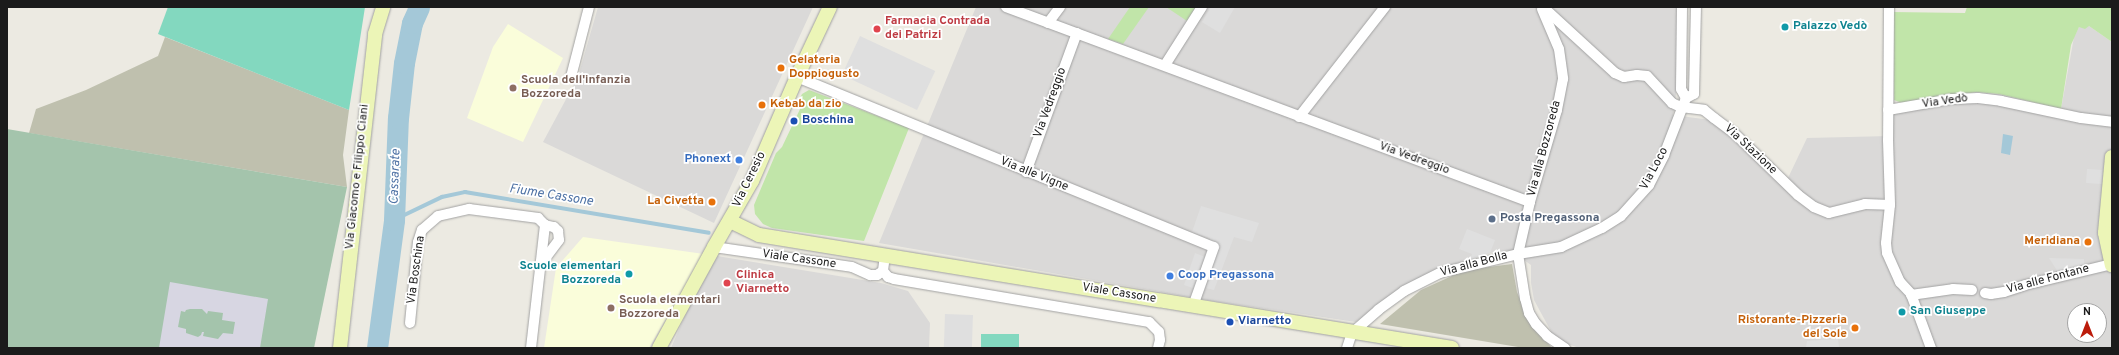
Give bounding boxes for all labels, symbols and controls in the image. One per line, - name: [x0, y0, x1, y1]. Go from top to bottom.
- place label: Farmacia Contrada dei Patrizi: [885, 15, 990, 43]
- place label: Palazzo Vedò: [1793, 20, 1868, 34]
- marker: Palazzo Vedò: [1780, 22, 1790, 32]
- marker: Farmacia Contrada dei Patrizi: [872, 24, 882, 34]
- place label: Gelateria Doppiogusto: [789, 54, 859, 82]
- marker: Gelateria Doppiogusto: [776, 63, 786, 73]
- street label: Via Vedreggio: [1032, 66, 1070, 140]
- place label: Scuola dell'infanzia Bozzoreda: [521, 74, 630, 102]
- marker: Scuola dell'infanzia Bozzoreda: [508, 83, 518, 93]
- street label: Via Vedò: [1921, 92, 1969, 112]
- place label: Kebab da zio: [770, 98, 842, 112]
- street label: Via alla Bozzoreda: [1525, 99, 1565, 199]
- marker: Kebab da zio: [757, 100, 767, 110]
- street label: Via Giacomo e Filippo Ciani: [343, 104, 373, 250]
- place label: Boschina: [802, 114, 854, 128]
- marker: Boschina: [789, 116, 799, 126]
- street label: Via Stazione: [1721, 122, 1779, 178]
- street label: Via Vedreggio: [1377, 140, 1451, 178]
- street label: Via Loco: [1638, 145, 1672, 193]
- water label: Cassarate: [387, 149, 405, 205]
- street label: Via Ceresio: [730, 150, 770, 210]
- place label: Phonext: [684, 153, 731, 167]
- marker: Phonext: [734, 155, 744, 165]
- street label: Via alle Vigne: [997, 155, 1071, 195]
- water label: Fiume Cassone: [508, 182, 594, 210]
- place label: La Civetta: [647, 195, 704, 209]
- marker: La Civetta: [707, 197, 717, 207]
- place label: Posta Pregassona: [1500, 212, 1599, 226]
- marker: Posta Pregassona: [1487, 214, 1497, 224]
- street label: Via Boschina: [405, 235, 429, 305]
- place label: Meridiana: [2024, 235, 2080, 249]
- marker: Meridiana: [2083, 237, 2093, 247]
- street label: Viale Cassone: [761, 248, 837, 272]
- street label: Via alla Bolla: [1439, 249, 1509, 281]
- place label: Scuole elementari Bozzoreda: [520, 260, 621, 288]
- street label: Via alle Fontane: [2005, 262, 2091, 298]
- marker: Scuole elementari Bozzoreda: [624, 269, 634, 279]
- place label: Clinica Viarnetto: [736, 269, 789, 297]
- place label: Coop Pregassona: [1178, 269, 1274, 283]
- marker: Coop Pregassona: [1165, 271, 1175, 281]
- marker: Clinica Viarnetto: [721, 277, 733, 289]
- street label: Viale Cassone: [1081, 281, 1157, 307]
- place label: Scuola elementari Bozzoreda: [619, 294, 720, 322]
- marker: Scuola elementari Bozzoreda: [606, 303, 616, 313]
- north arrow: [2067, 303, 2107, 343]
- place label: San Giuseppe: [1910, 305, 1986, 319]
- text: N: [2083, 305, 2091, 319]
- marker: San Giuseppe: [1897, 307, 1907, 317]
- place label: Ristorante-Pizzeria del Sole: [1738, 314, 1847, 342]
- place label: Viarnetto: [1238, 315, 1291, 329]
- marker: Viarnetto: [1225, 317, 1235, 327]
- marker: Ristorante-Pizzeria del Sole: [1850, 323, 1860, 333]

